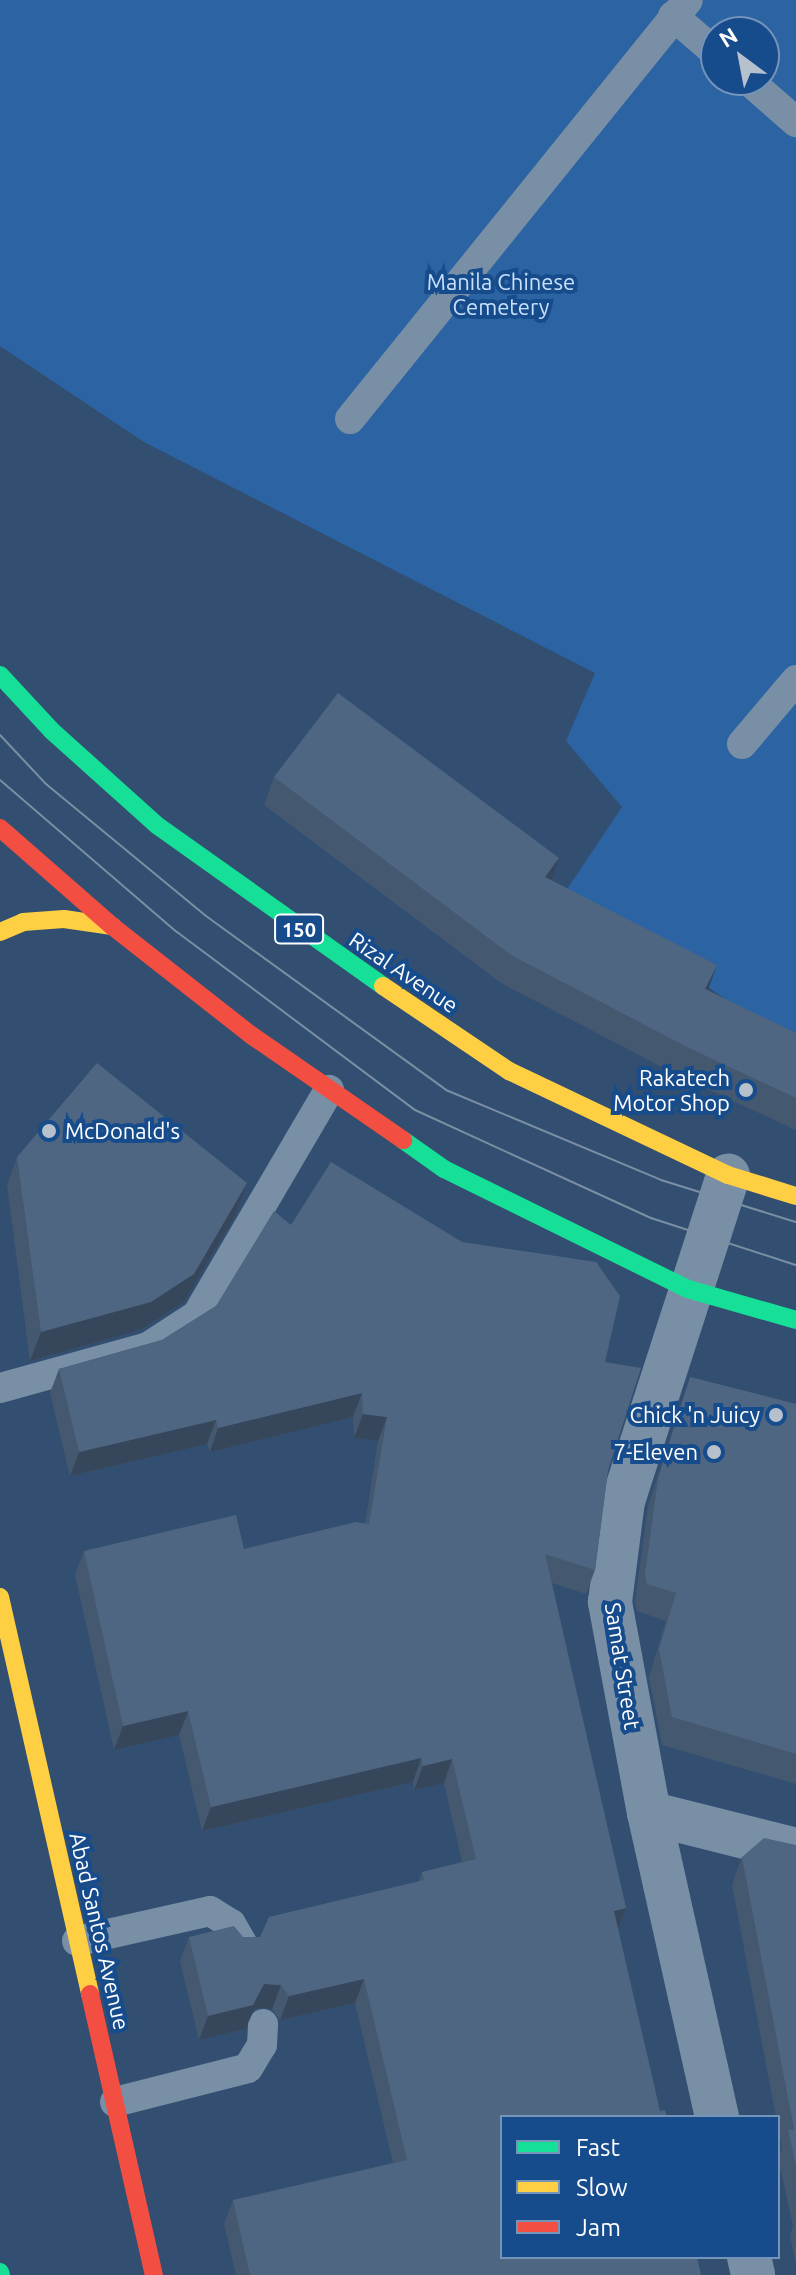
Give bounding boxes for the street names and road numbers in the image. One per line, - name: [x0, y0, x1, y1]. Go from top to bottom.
- road number: 150: [273, 913, 325, 945]
- street label: Rizal Avenue: [345, 926, 463, 1018]
- street label: Samat Street: [600, 1601, 646, 1731]
- street label: Abad Santos Avenue: [64, 1830, 136, 2032]

